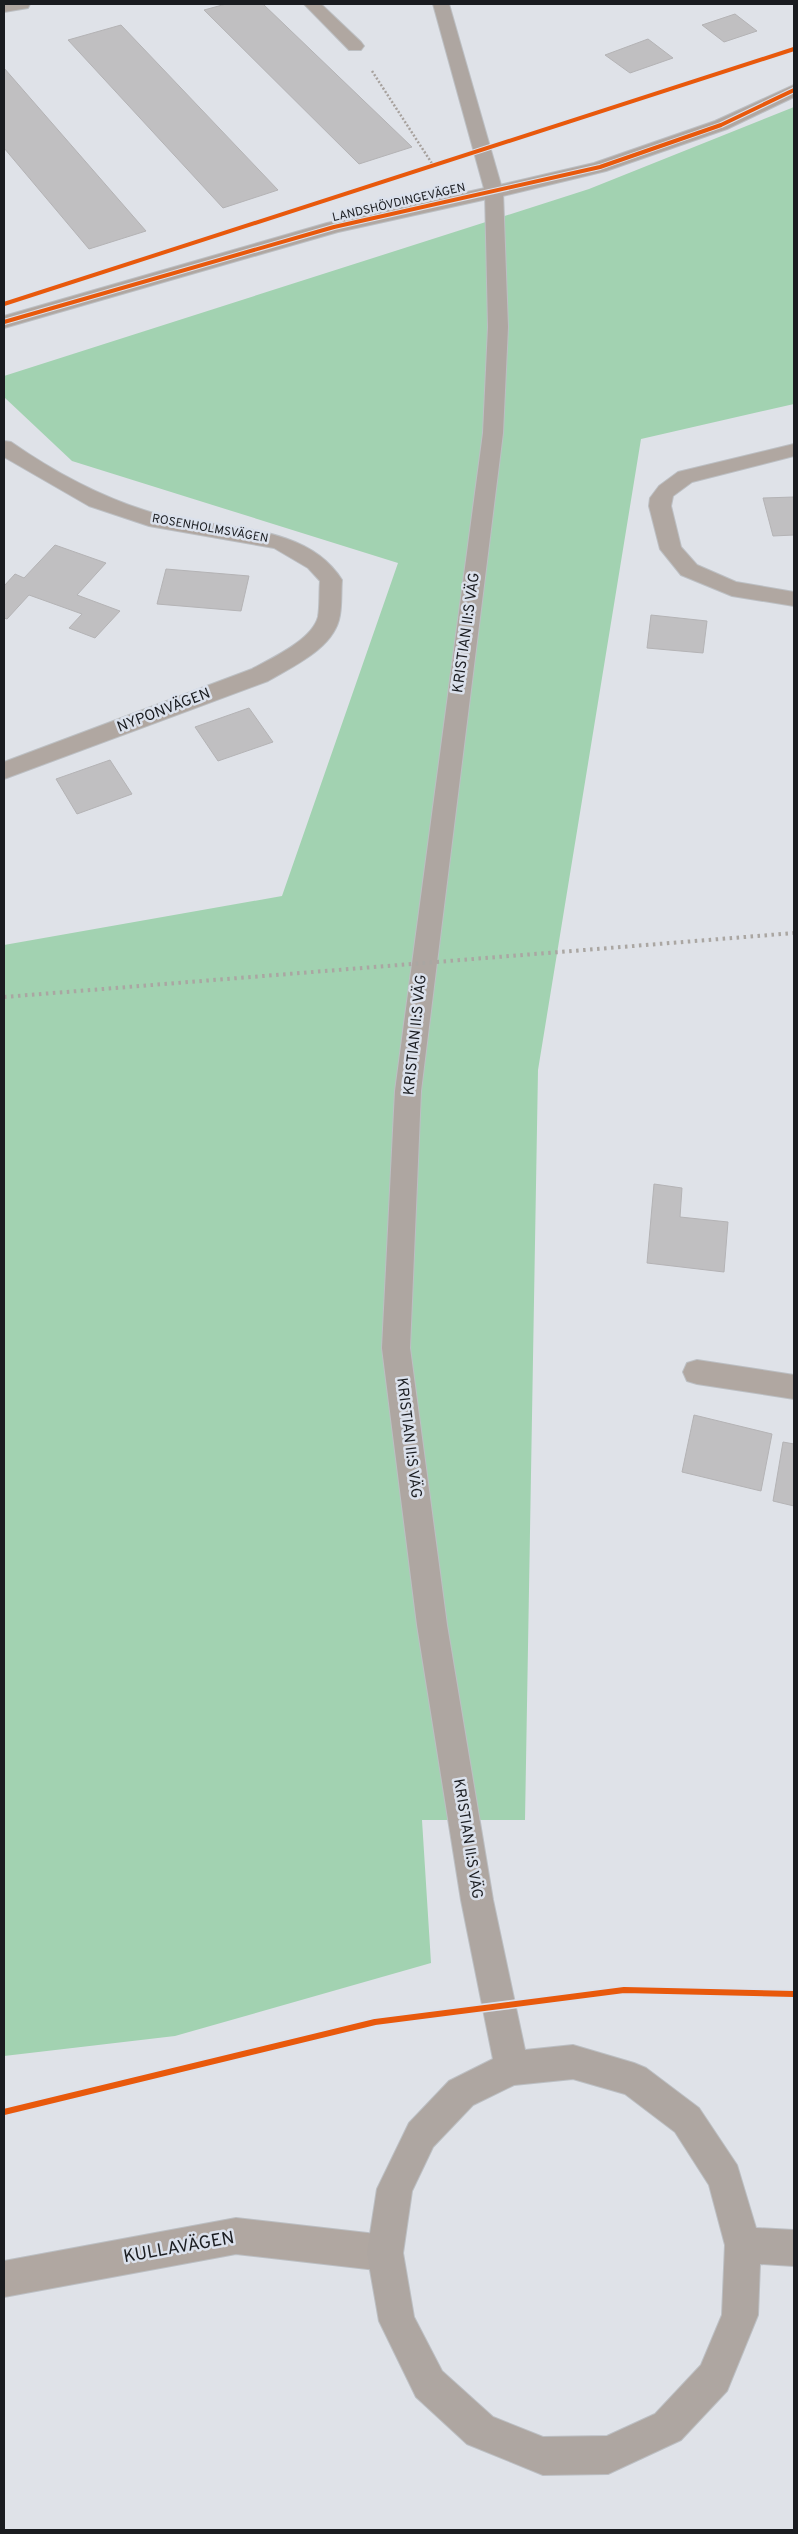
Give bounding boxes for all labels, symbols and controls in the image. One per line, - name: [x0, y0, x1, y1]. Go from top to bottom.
- street label: LANDSHÖVDINGEVÄGEN: [331, 180, 467, 226]
- street label: ROSENHOLMSVÄGEN: [151, 511, 269, 547]
- street label: KRISTIAN II:S VÄG: [448, 571, 485, 694]
- street label: NYPONVÄGEN: [114, 684, 213, 737]
- street label: KRISTIAN II:S VÄG: [399, 974, 432, 1096]
- street label: KRISTIAN II:S VÄG: [391, 1376, 426, 1499]
- street label: KRISTIAN II:S VÄG: [448, 1777, 487, 1900]
- street label: KULLAVÄGEN: [121, 2225, 236, 2269]

